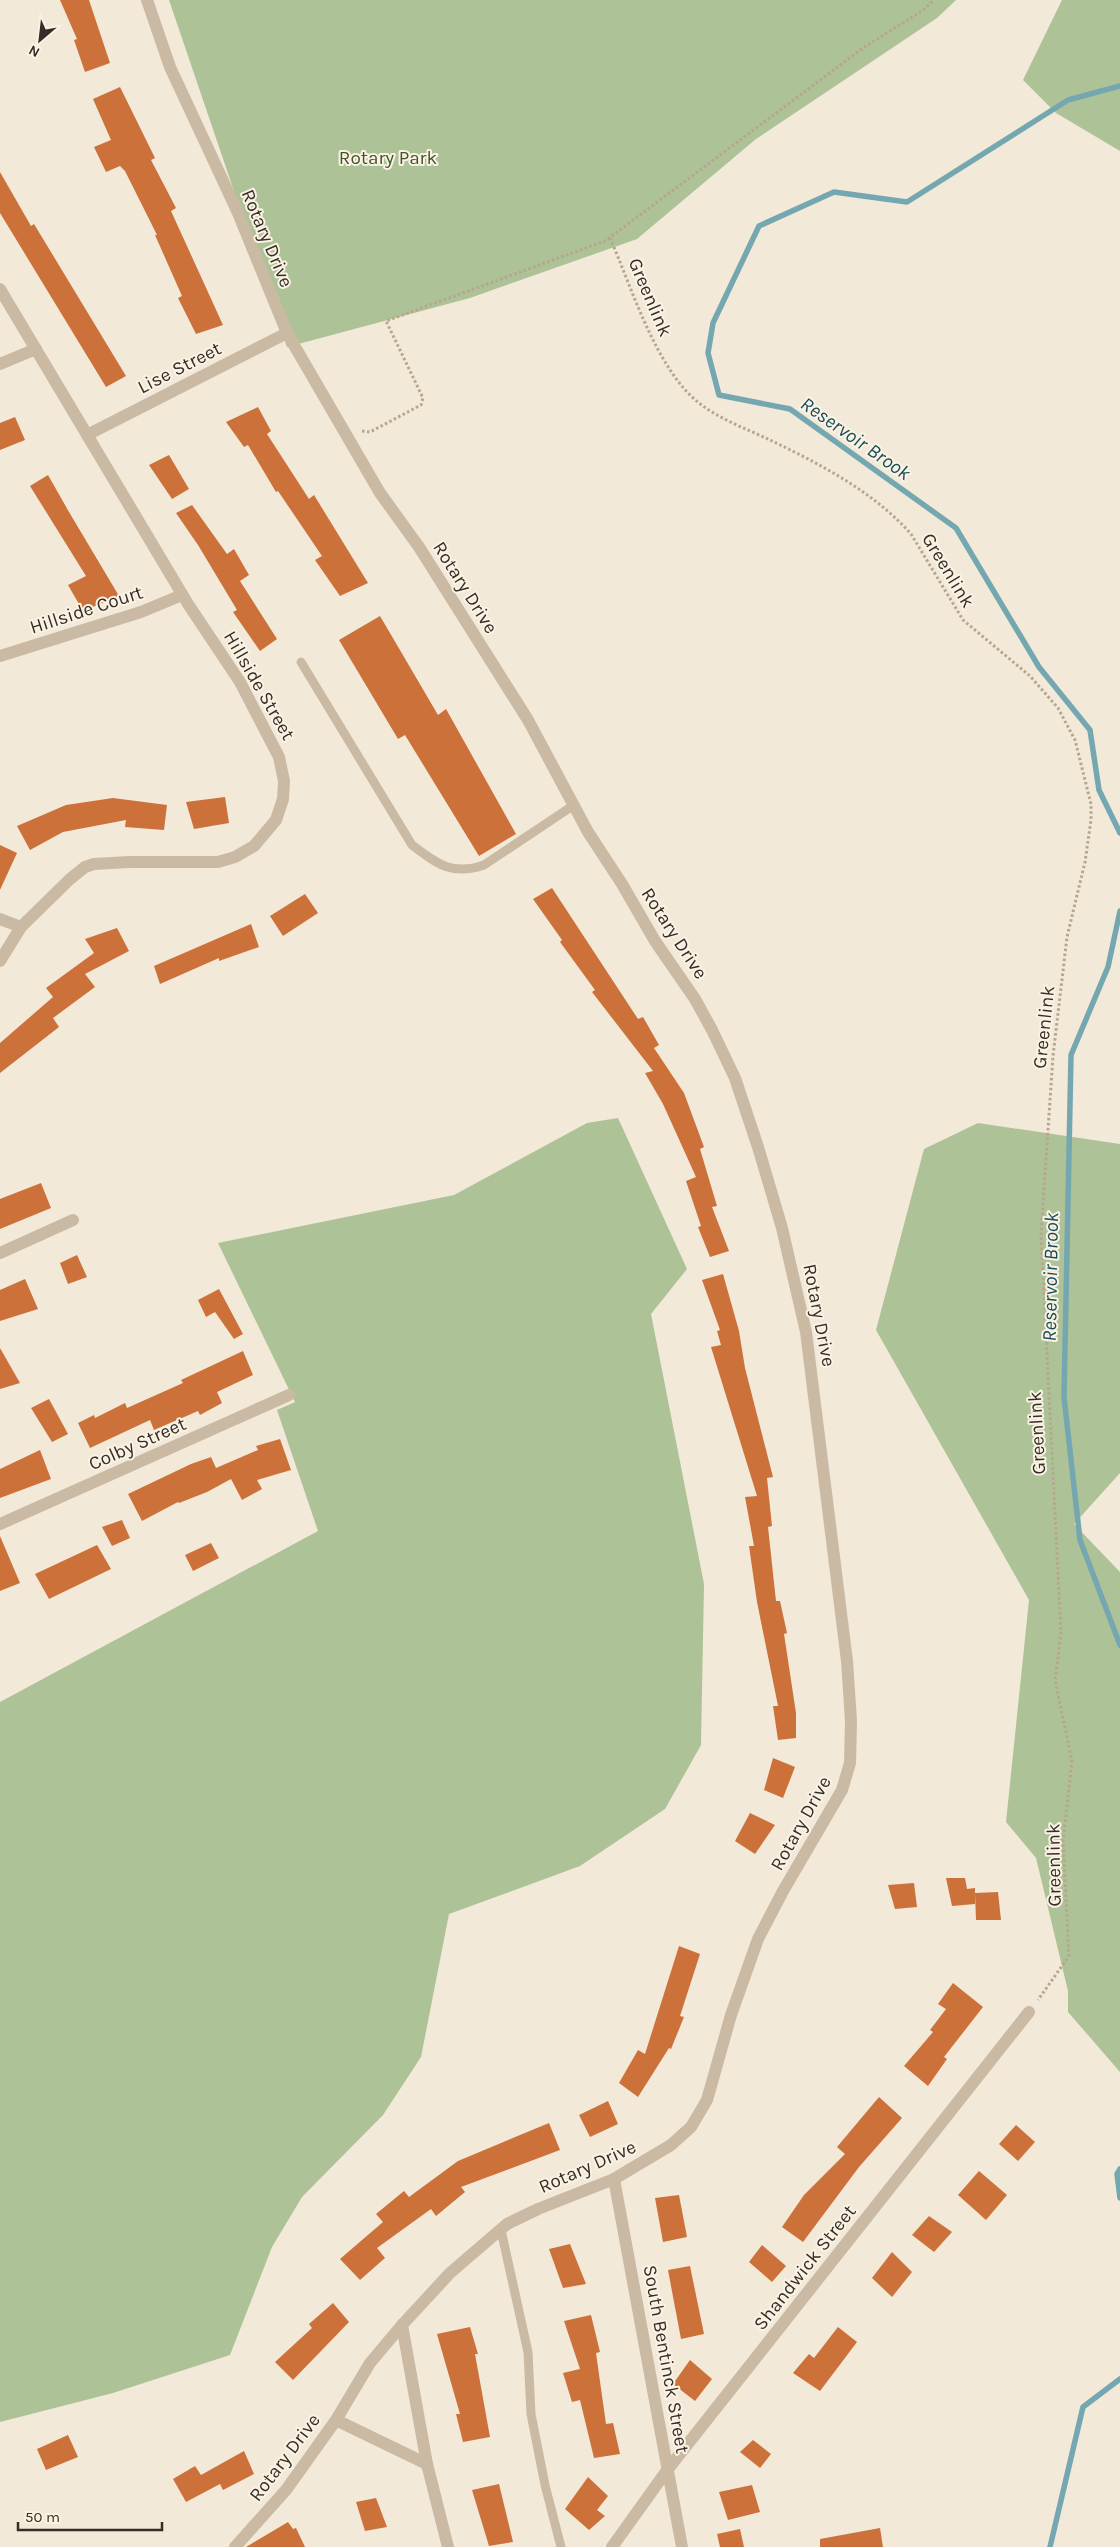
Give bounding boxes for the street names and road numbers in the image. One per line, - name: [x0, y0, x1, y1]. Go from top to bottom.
- street label: Rotary Drive: [237, 186, 298, 291]
- street label: Greenlink: [624, 255, 677, 340]
- street label: Lise Street: [134, 337, 225, 398]
- street label: Greenlink: [917, 529, 979, 612]
- street label: Rotary Drive: [428, 538, 502, 638]
- street label: Hillside Court: [27, 581, 146, 639]
- street label: Hillside Street: [219, 627, 299, 744]
- street label: Rotary Drive: [637, 884, 712, 983]
- street label: Greenlink: [1029, 984, 1059, 1070]
- street label: Rotary Drive: [798, 1262, 840, 1368]
- street label: Greenlink: [1024, 1391, 1050, 1475]
- street label: Colby Street: [85, 1413, 189, 1475]
- street label: Rotary Drive: [766, 1773, 836, 1874]
- street label: Greenlink: [1042, 1823, 1066, 1907]
- street label: Rotary Drive: [535, 2136, 639, 2198]
- street label: Shandwick Street: [749, 2201, 860, 2335]
- street label: South Bentinck Street: [639, 2263, 693, 2455]
- street label: Rotary Drive: [245, 2409, 325, 2506]

